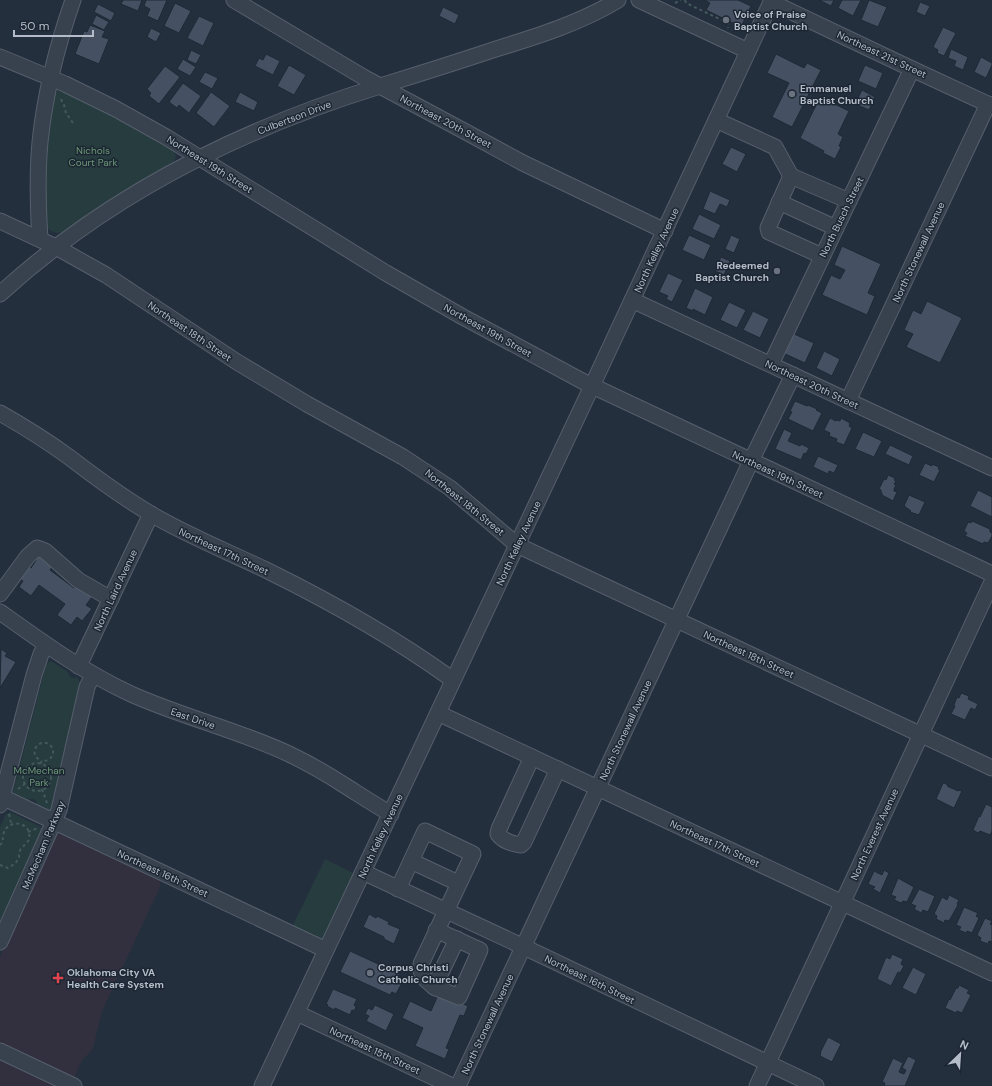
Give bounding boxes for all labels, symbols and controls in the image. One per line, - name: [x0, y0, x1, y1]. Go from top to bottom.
- place label: Voice of Praise Baptist Church: [734, 8, 808, 33]
- scale bar: [14, 12, 93, 38]
- marker: Voice of Praise Baptist Church: [721, 15, 731, 25]
- text: 50 m: [20, 18, 49, 34]
- street label: Northeast 21st Street: [835, 28, 929, 81]
- place label: Emmanuel Baptist Church: [800, 82, 874, 107]
- marker: Emmanuel Baptist Church: [787, 89, 797, 99]
- street label: Northeast 20th Street: [398, 92, 494, 151]
- street label: Culbertson Drive: [256, 97, 333, 137]
- street label: Northeast 19th Street: [164, 133, 255, 196]
- park label: Nichols Court Park: [69, 144, 117, 169]
- street label: North Busch Street: [816, 175, 867, 260]
- street label: North Stonewall Avenue: [889, 200, 948, 305]
- street label: North Kelley Avenue: [631, 205, 682, 295]
- place label: Redeemed Baptist Church: [696, 259, 769, 284]
- marker: Redeemed Baptist Church: [772, 266, 782, 276]
- street label: Northeast 18th Street: [145, 298, 234, 364]
- street label: Northeast 19th Street: [441, 301, 534, 360]
- street label: Northeast 20th Street: [763, 357, 861, 412]
- street label: Northeast 19th Street: [730, 448, 825, 501]
- street label: Northeast 18th Street: [422, 466, 507, 539]
- street label: North Kelley Avenue: [493, 498, 544, 588]
- street label: Northeast 17th Street: [177, 525, 271, 578]
- street label: North Laird Avenue: [91, 547, 140, 633]
- street label: Northeast 18th Street: [701, 628, 796, 681]
- street label: North Stonewall Avenue: [596, 678, 655, 783]
- street label: East Drive: [169, 705, 217, 732]
- park label: McMechan Park: [14, 764, 65, 789]
- street label: North Everest Avenue: [847, 786, 902, 882]
- street label: North Kelley Avenue: [355, 791, 406, 881]
- street label: McMecham Parkway: [19, 799, 68, 891]
- street label: Northeast 17th Street: [668, 817, 762, 870]
- street label: Northeast 16th Street: [115, 847, 210, 900]
- street label: Northeast 16th Street: [543, 952, 637, 1007]
- place label: Corpus Christi Catholic Church: [378, 961, 458, 986]
- place label: Oklahoma City VA Health Care System: [67, 966, 164, 991]
- marker: Corpus Christi Catholic Church: [365, 968, 375, 978]
- marker: Oklahoma City VA Health Care System: [52, 972, 64, 984]
- street label: North Stonewall Avenue: [458, 972, 517, 1077]
- street label: Northeast 15th Street: [327, 1024, 422, 1077]
- north arrow: [940, 1034, 980, 1074]
- text: N: [958, 1037, 971, 1053]

